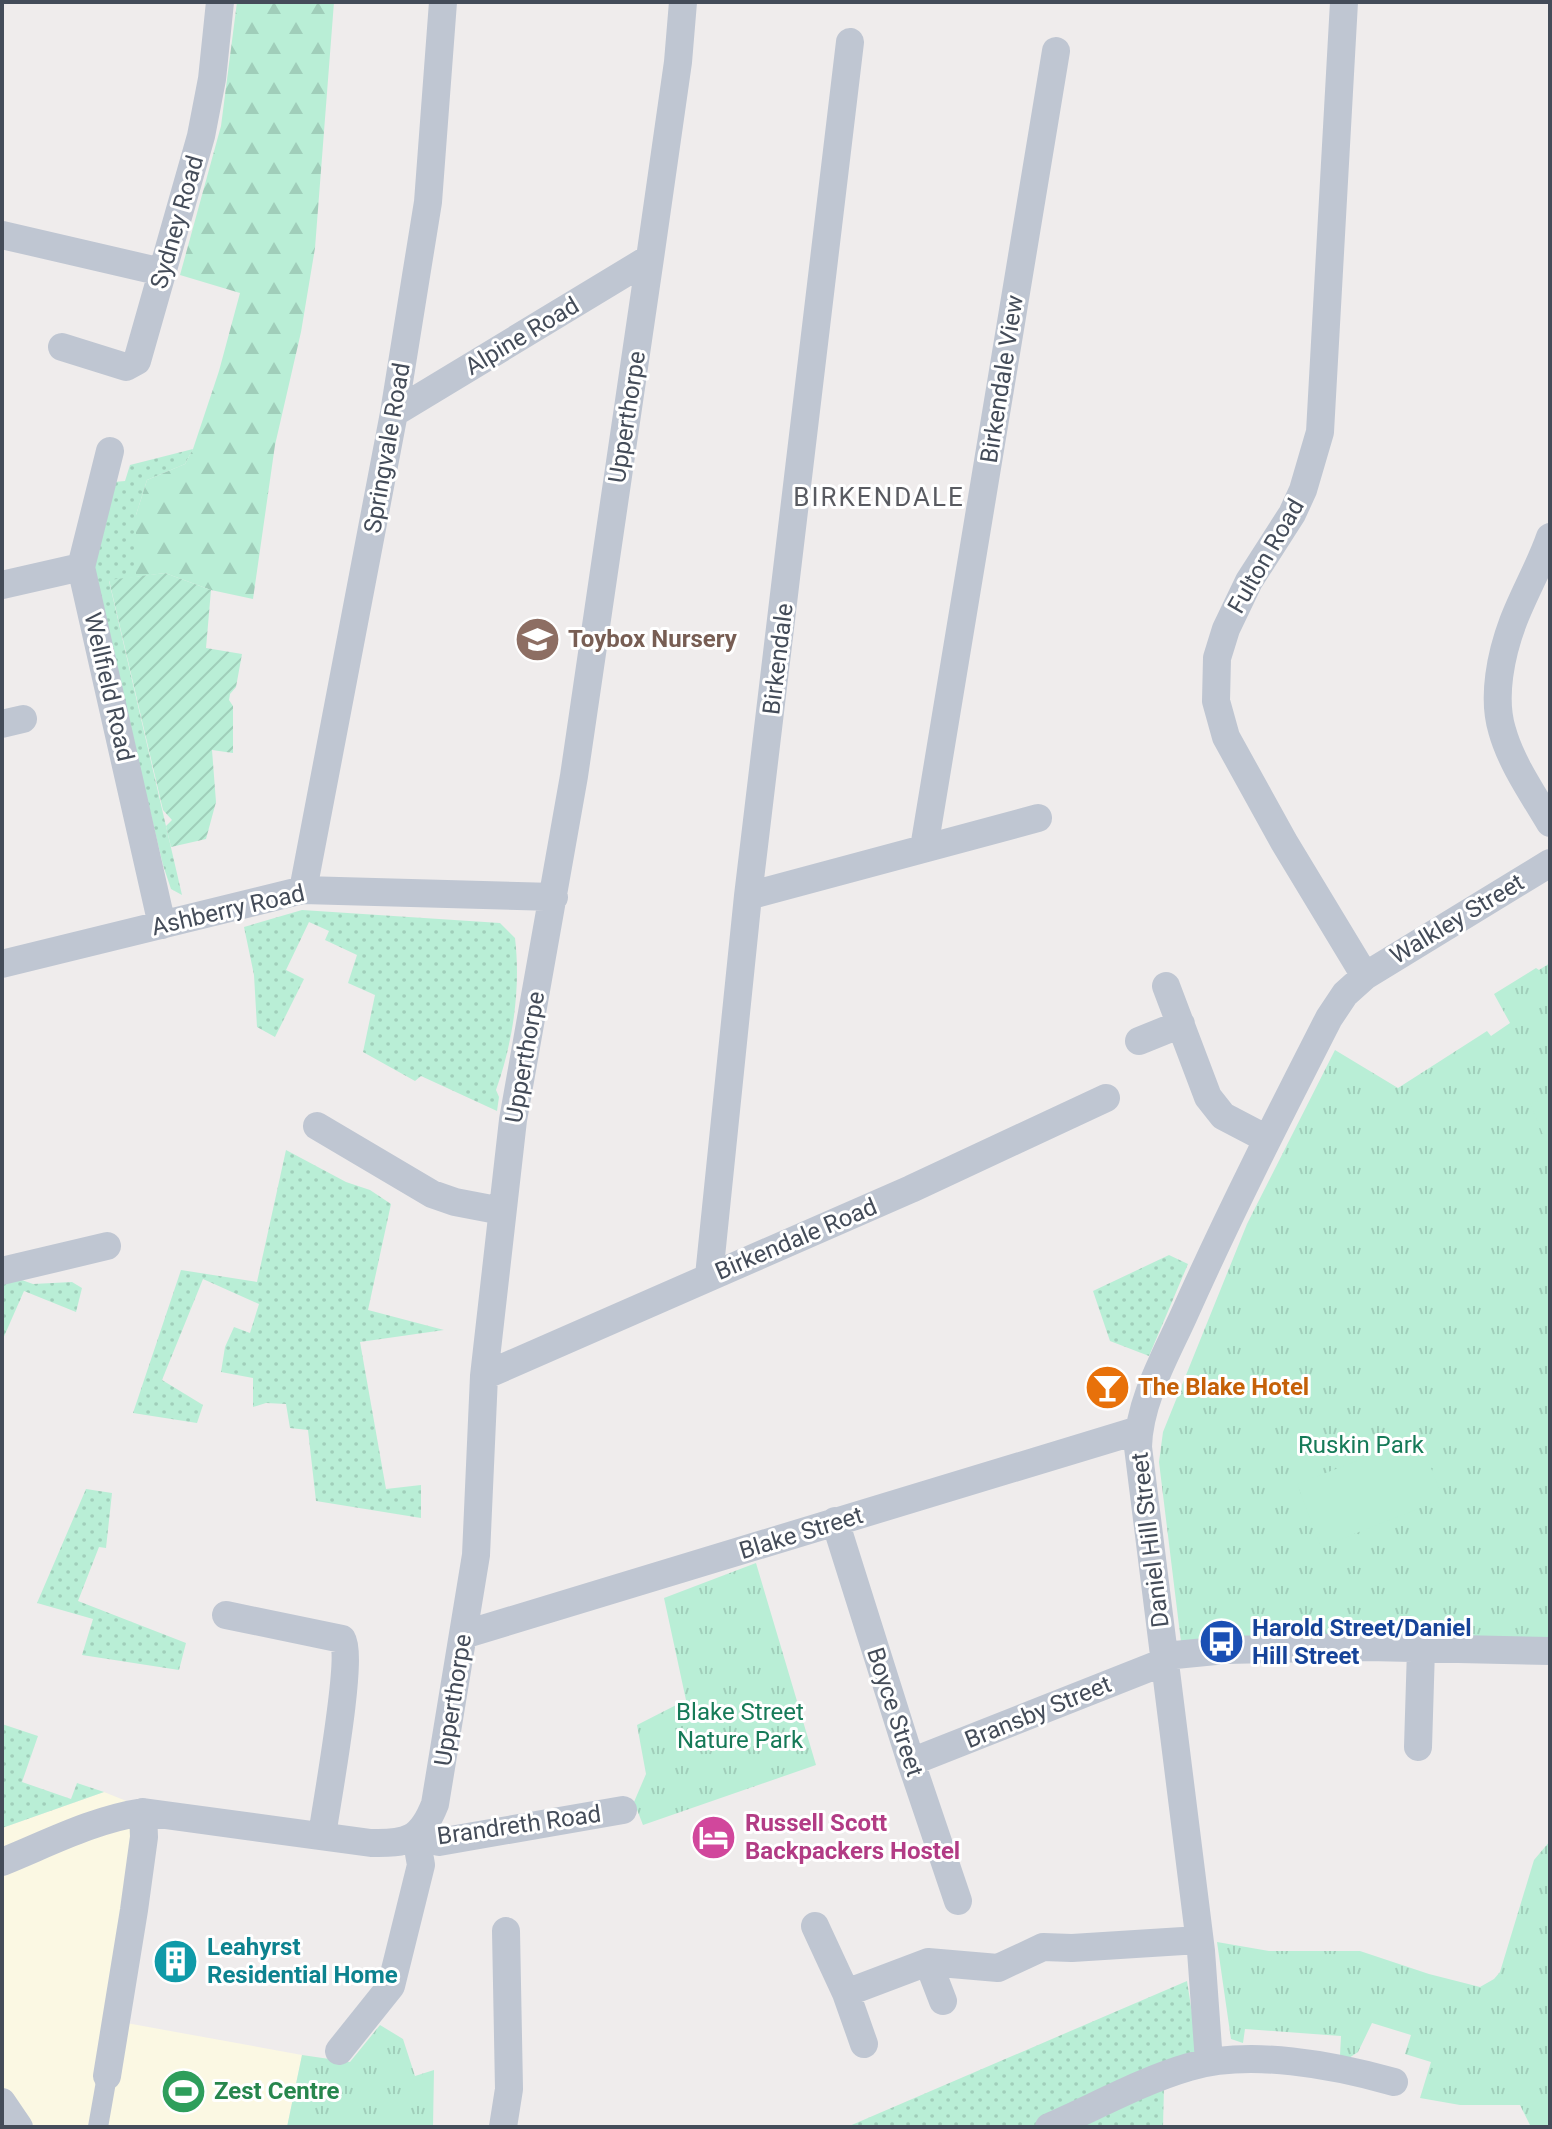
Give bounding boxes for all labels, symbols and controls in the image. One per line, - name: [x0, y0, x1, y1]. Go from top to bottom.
- street label: Sydney Road: [145, 152, 209, 292]
- street label: Alpine Road: [460, 291, 584, 381]
- street label: Birkendale View: [975, 293, 1029, 465]
- street label: Upperthorpe: [603, 349, 651, 485]
- street label: Springvale Road: [358, 361, 416, 535]
- district label: BIRKENDALE: [793, 482, 965, 512]
- street label: Fulton Road: [1222, 494, 1310, 618]
- street label: Birkendale: [757, 602, 799, 716]
- street label: Wellfield Road: [78, 610, 140, 764]
- school or university icon: Toybox Nursery: [513, 615, 561, 663]
- place label: Toybox Nursery: [568, 625, 738, 653]
- street label: Walkley Street: [1385, 868, 1529, 970]
- street label: Ashberry Road: [149, 879, 307, 941]
- street label: Upperthorpe: [500, 989, 550, 1125]
- street label: Birkendale Road: [711, 1192, 881, 1286]
- bar icon: The Blake Hotel: [1083, 1363, 1131, 1411]
- place label: The Blake Hotel: [1138, 1373, 1309, 1401]
- park label: Ruskin Park: [1298, 1431, 1425, 1459]
- street label: Daniel Hill Street: [1125, 1451, 1175, 1629]
- street label: Blake Street: [736, 1501, 866, 1565]
- place label: Harold Street/Daniel Hill Street: [1252, 1614, 1472, 1670]
- bus stop icon: Harold Street/Daniel Hill Street: [1197, 1618, 1245, 1666]
- street label: Upperthorpe: [429, 1632, 477, 1768]
- street label: Boyce Street: [861, 1644, 929, 1780]
- street label: Bransby Street: [961, 1670, 1115, 1754]
- park label: Blake Street Nature Park: [676, 1698, 804, 1754]
- street label: Brandreth Road: [435, 1800, 603, 1850]
- place label: Russell Scott Backpackers Hostel: [745, 1809, 960, 1865]
- hotel icon: Russell Scott Backpackers Hostel: [690, 1813, 738, 1861]
- place label: Leahyrst Residential Home: [207, 1933, 398, 1989]
- building icon: Leahyrst Residential Home: [152, 1937, 200, 1985]
- sports icon: Zest Centre: [159, 2067, 207, 2115]
- place label: Zest Centre: [214, 2077, 340, 2105]

